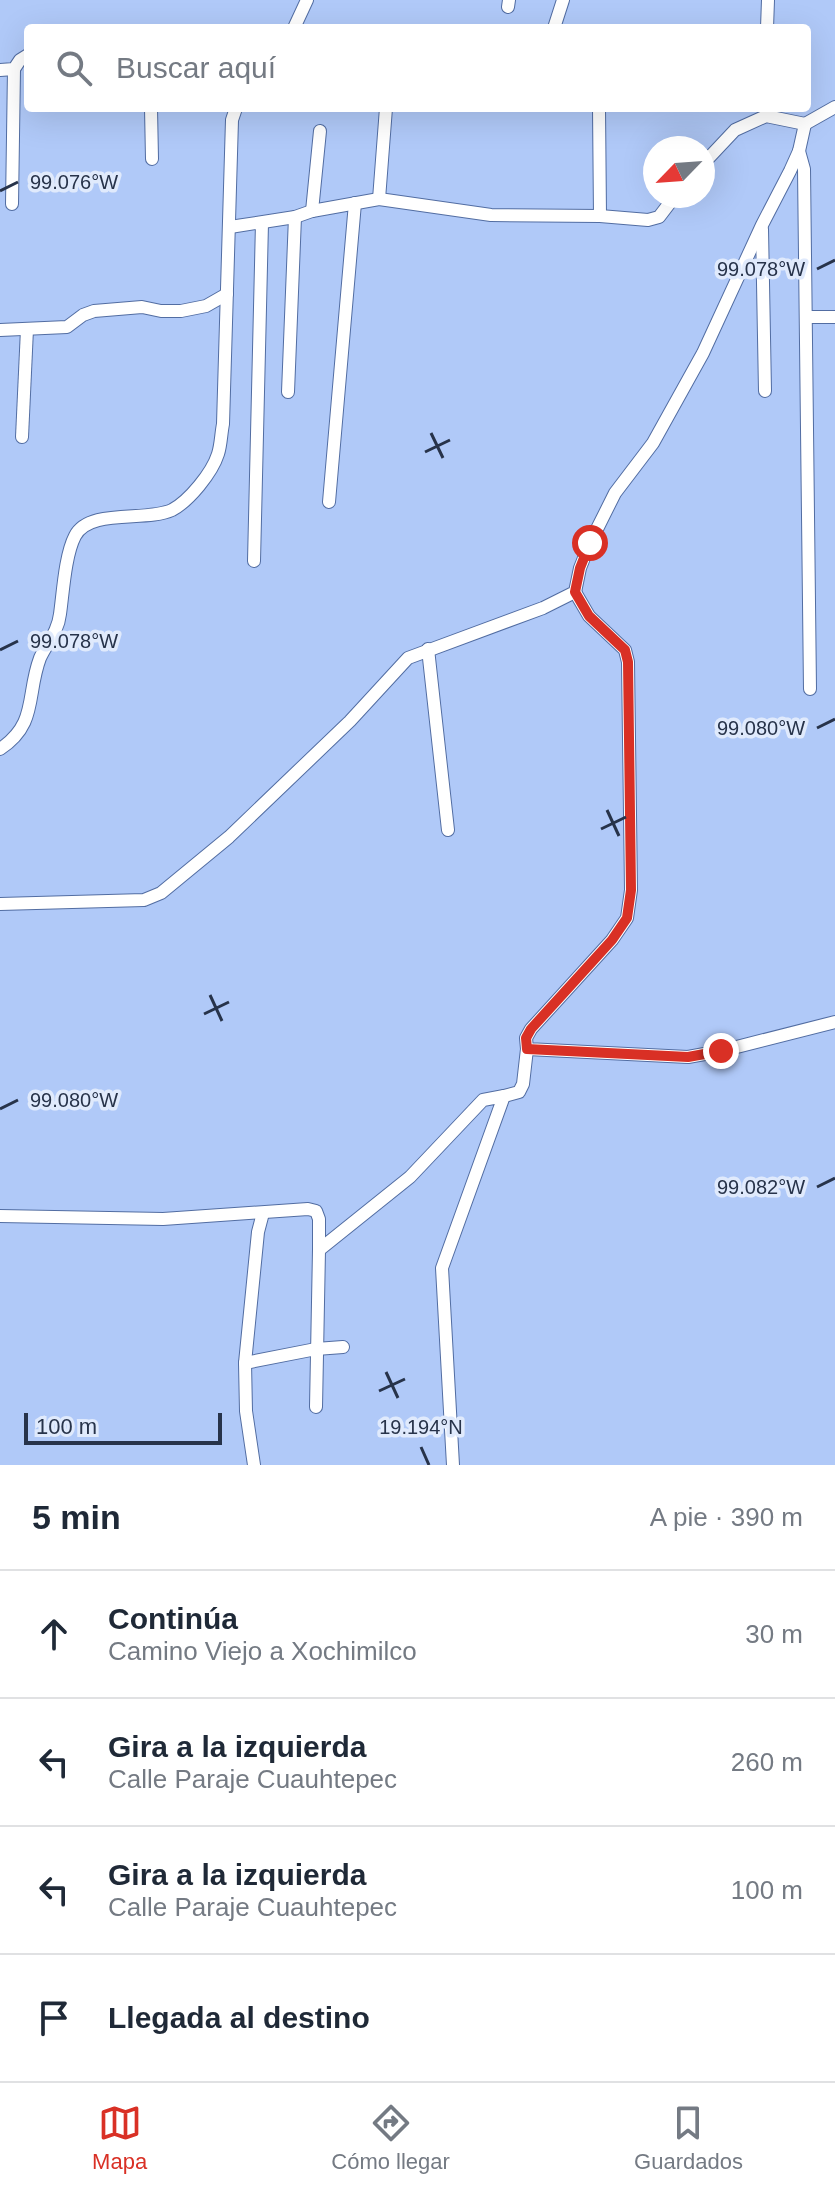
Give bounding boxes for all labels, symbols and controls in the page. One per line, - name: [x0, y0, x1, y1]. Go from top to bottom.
- search box: [24, 24, 811, 112]
- icon: search: [52, 46, 96, 90]
- text: Buscar aquí: [116, 51, 276, 84]
- north arrow: [643, 136, 715, 208]
- text: 99.076°W: [30, 171, 118, 193]
- text: 99.078°W: [717, 258, 805, 280]
- route start: [572, 525, 608, 561]
- text: 99.078°W: [30, 630, 118, 652]
- text: 99.080°W: [717, 717, 805, 739]
- route end: [703, 1033, 739, 1069]
- text: 99.080°W: [30, 1089, 118, 1111]
- text: 99.082°W: [717, 1176, 805, 1198]
- scale bar: [24, 1409, 222, 1445]
- text: 100 m: [36, 1414, 97, 1439]
- text: 19.194°N: [379, 1416, 463, 1438]
- text: 5 min: [32, 1498, 121, 1536]
- text: A pie · 390 m: [650, 1502, 803, 1532]
- text: Continúa: [108, 1602, 238, 1635]
- icon: ahead: [32, 1612, 76, 1656]
- text: 30 m: [745, 1619, 803, 1649]
- text: Camino Viejo a Xochimilco: [108, 1636, 417, 1666]
- text: Gira a la izquierda: [108, 1730, 366, 1763]
- icon: left: [32, 1740, 76, 1784]
- text: 260 m: [731, 1747, 803, 1777]
- text: Calle Paraje Cuauhtepec: [108, 1764, 397, 1794]
- text: Gira a la izquierda: [108, 1858, 366, 1891]
- icon: left: [32, 1868, 76, 1912]
- text: 100 m: [731, 1875, 803, 1905]
- text: Calle Paraje Cuauhtepec: [108, 1892, 397, 1922]
- icon: arrive: [32, 1996, 76, 2040]
- text: Llegada al destino: [108, 2001, 370, 2034]
- tab: Mapa: [92, 2101, 147, 2175]
- tab: Cómo llegar: [331, 2101, 450, 2175]
- tab: Guardados: [634, 2101, 743, 2175]

